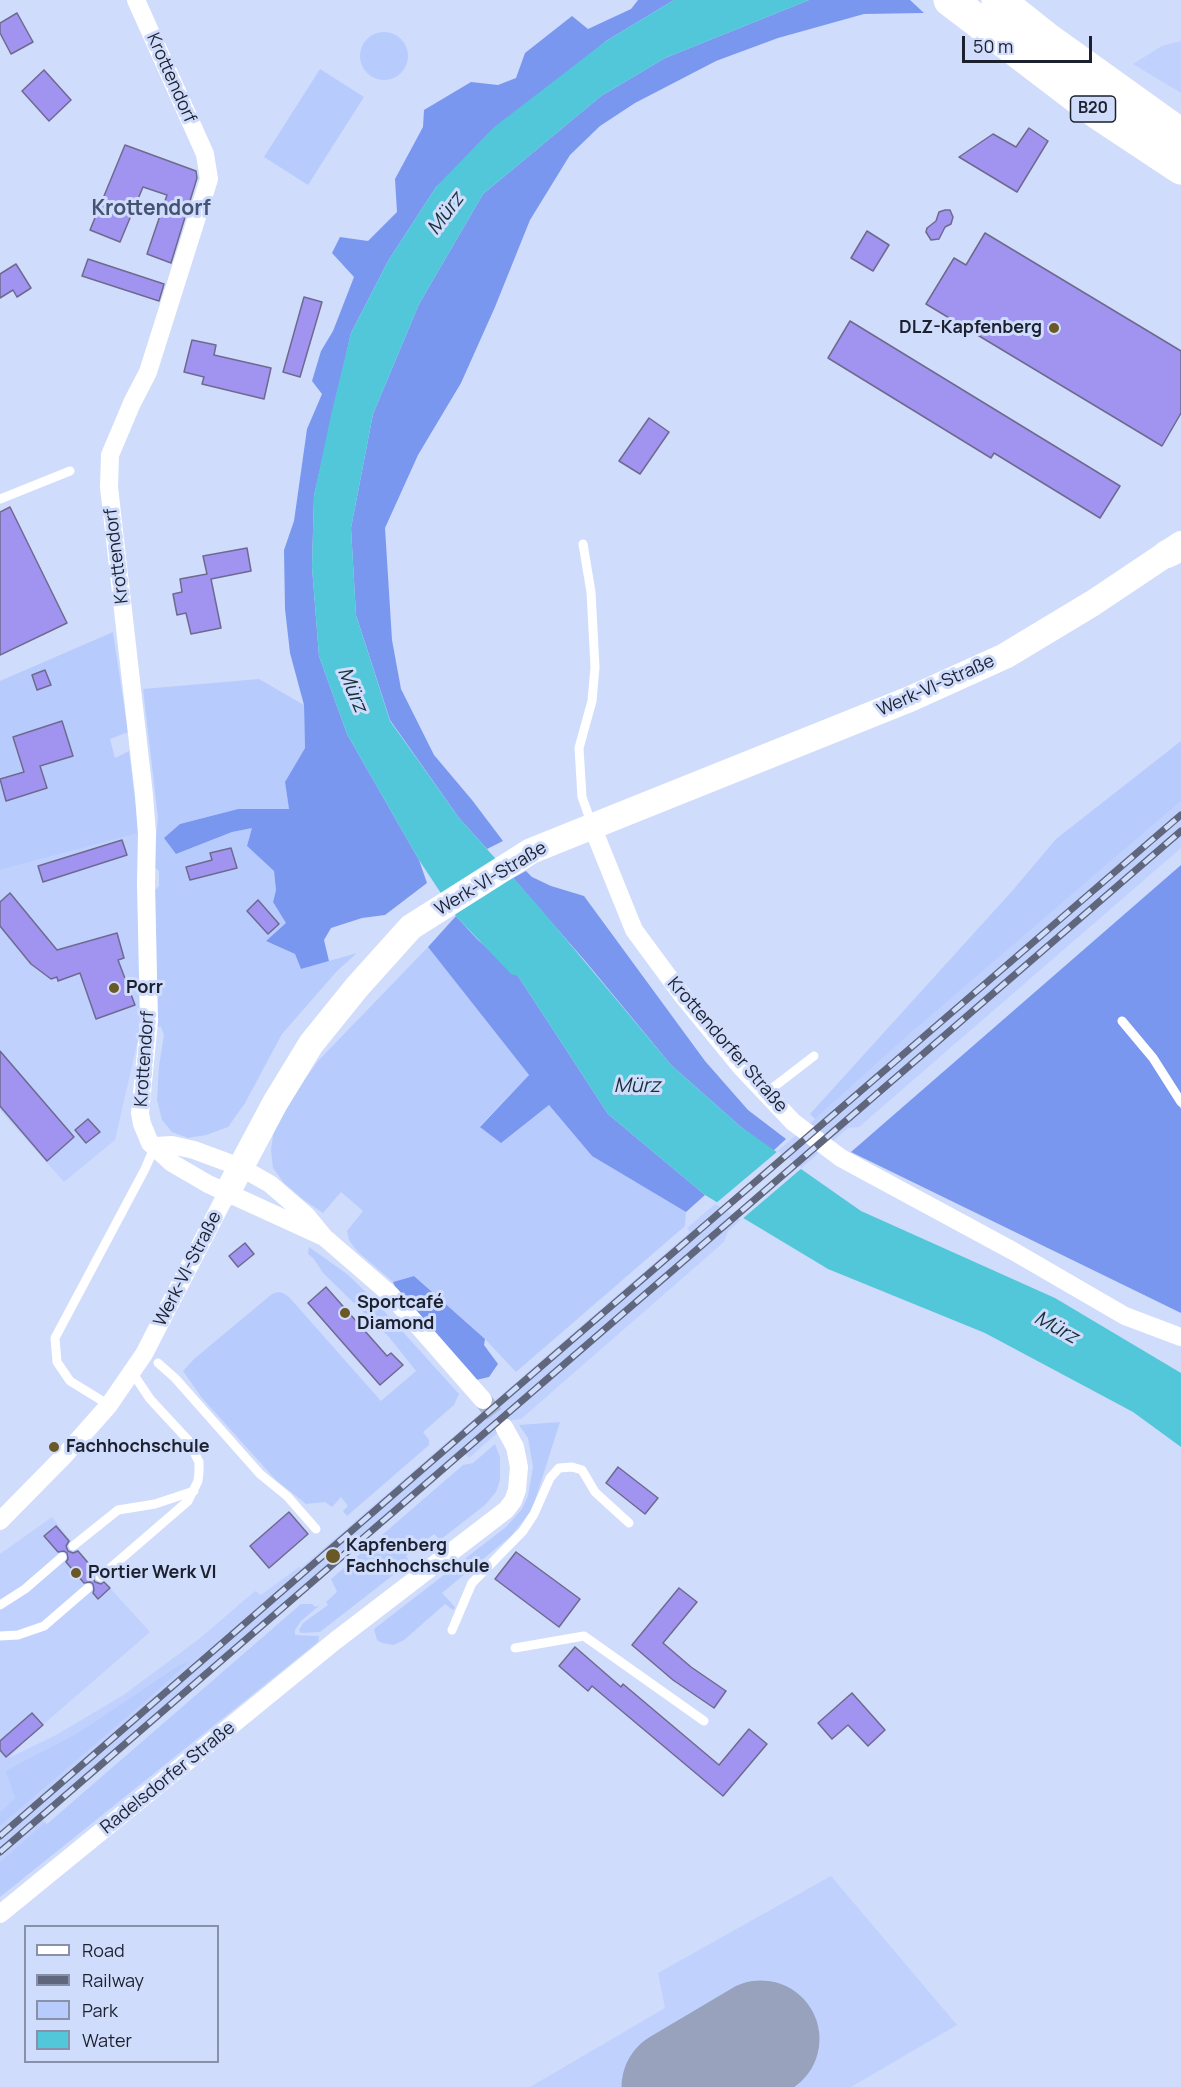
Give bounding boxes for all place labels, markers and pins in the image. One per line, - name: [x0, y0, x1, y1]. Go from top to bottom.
- place label: DLZ-Kapfenberg: [899, 317, 1042, 339]
- marker: DLZ-Kapfenberg: [1047, 321, 1061, 335]
- place label: Porr: [126, 977, 163, 999]
- marker: Porr: [107, 981, 121, 995]
- place label: Sportcafé Diamond: [357, 1292, 444, 1334]
- marker: Sportcafé Diamond: [338, 1306, 352, 1320]
- place label: Fachhochschule: [66, 1436, 210, 1458]
- marker: Fachhochschule: [47, 1440, 61, 1454]
- place label: Kapfenberg Fachhochschule: [346, 1535, 490, 1578]
- marker: Kapfenberg Fachhochschule: [324, 1547, 342, 1565]
- place label: Portier Werk VI: [88, 1562, 216, 1584]
- marker: Portier Werk VI: [69, 1566, 83, 1580]

